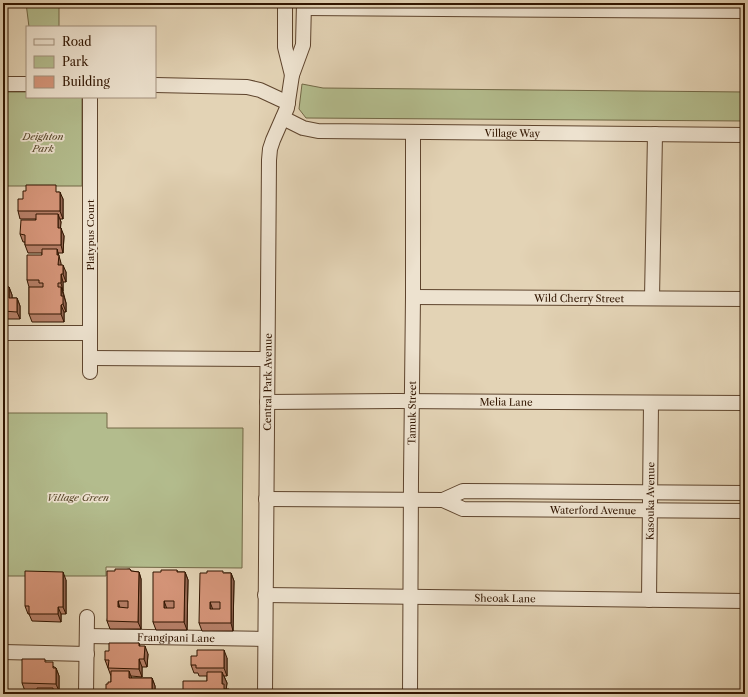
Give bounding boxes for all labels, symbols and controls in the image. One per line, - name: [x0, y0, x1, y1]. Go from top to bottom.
- legend: [26, 26, 156, 98]
- text: Road: [62, 34, 92, 49]
- text: Park: [62, 54, 89, 69]
- text: Building: [62, 74, 110, 89]
- street label: Village Way: [484, 127, 540, 140]
- park label: Deighton Park: [21, 130, 64, 155]
- street label: Platypus Court: [84, 199, 97, 271]
- street label: Wild Cherry Street: [533, 292, 625, 305]
- street label: Central Park Avenue: [261, 333, 275, 431]
- street label: Tamuk Street: [405, 381, 419, 445]
- street label: Melia Lane: [479, 395, 533, 409]
- street label: Kasouka Avenue: [644, 461, 657, 540]
- park label: Village Green: [47, 491, 109, 504]
- street label: Waterford Avenue: [549, 504, 637, 517]
- street label: Sheoak Lane: [474, 592, 536, 605]
- street label: Frangipani Lane: [137, 631, 215, 645]

